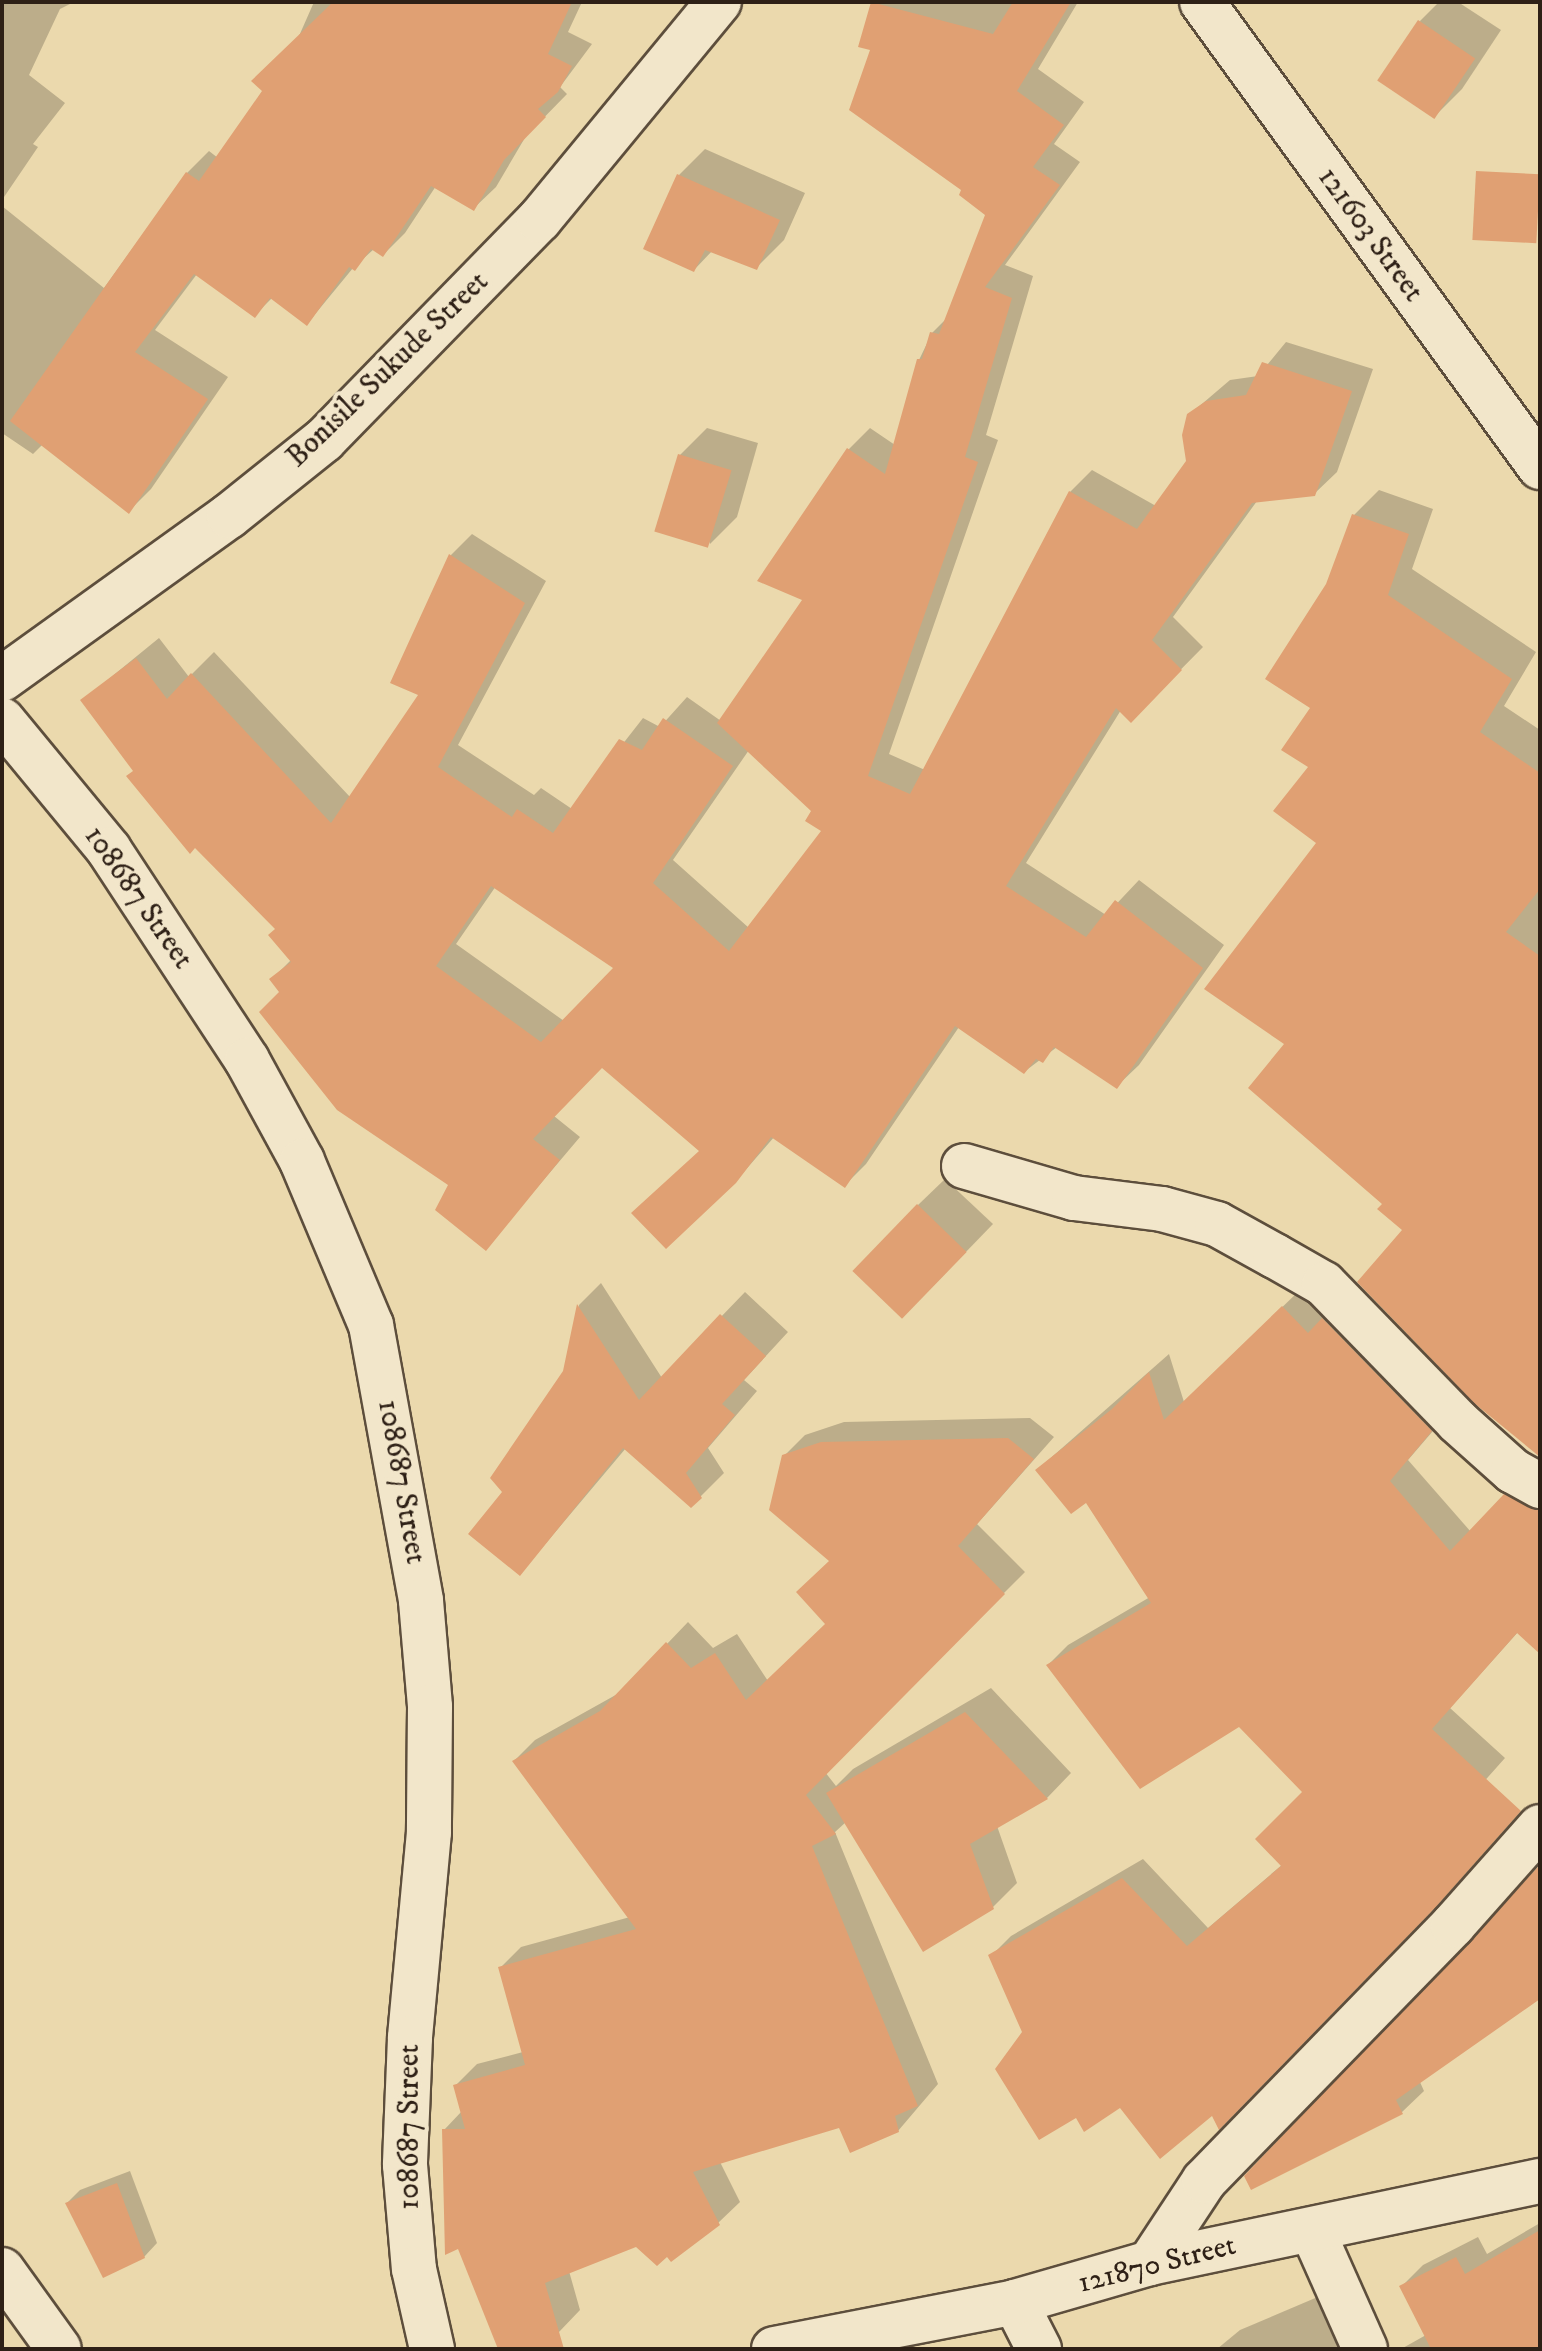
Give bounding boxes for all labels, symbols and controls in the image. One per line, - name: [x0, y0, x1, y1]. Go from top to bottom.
- street label: 121603 Street: [1309, 161, 1431, 309]
- street label: Bonisile Sukude Street: [280, 264, 496, 476]
- street label: 108687 Street: [76, 820, 200, 976]
- street label: 108687 Street: [369, 1397, 433, 1567]
- street label: 108687 Street: [392, 2044, 428, 2210]
- street label: 121870 Street: [1074, 2228, 1240, 2302]

